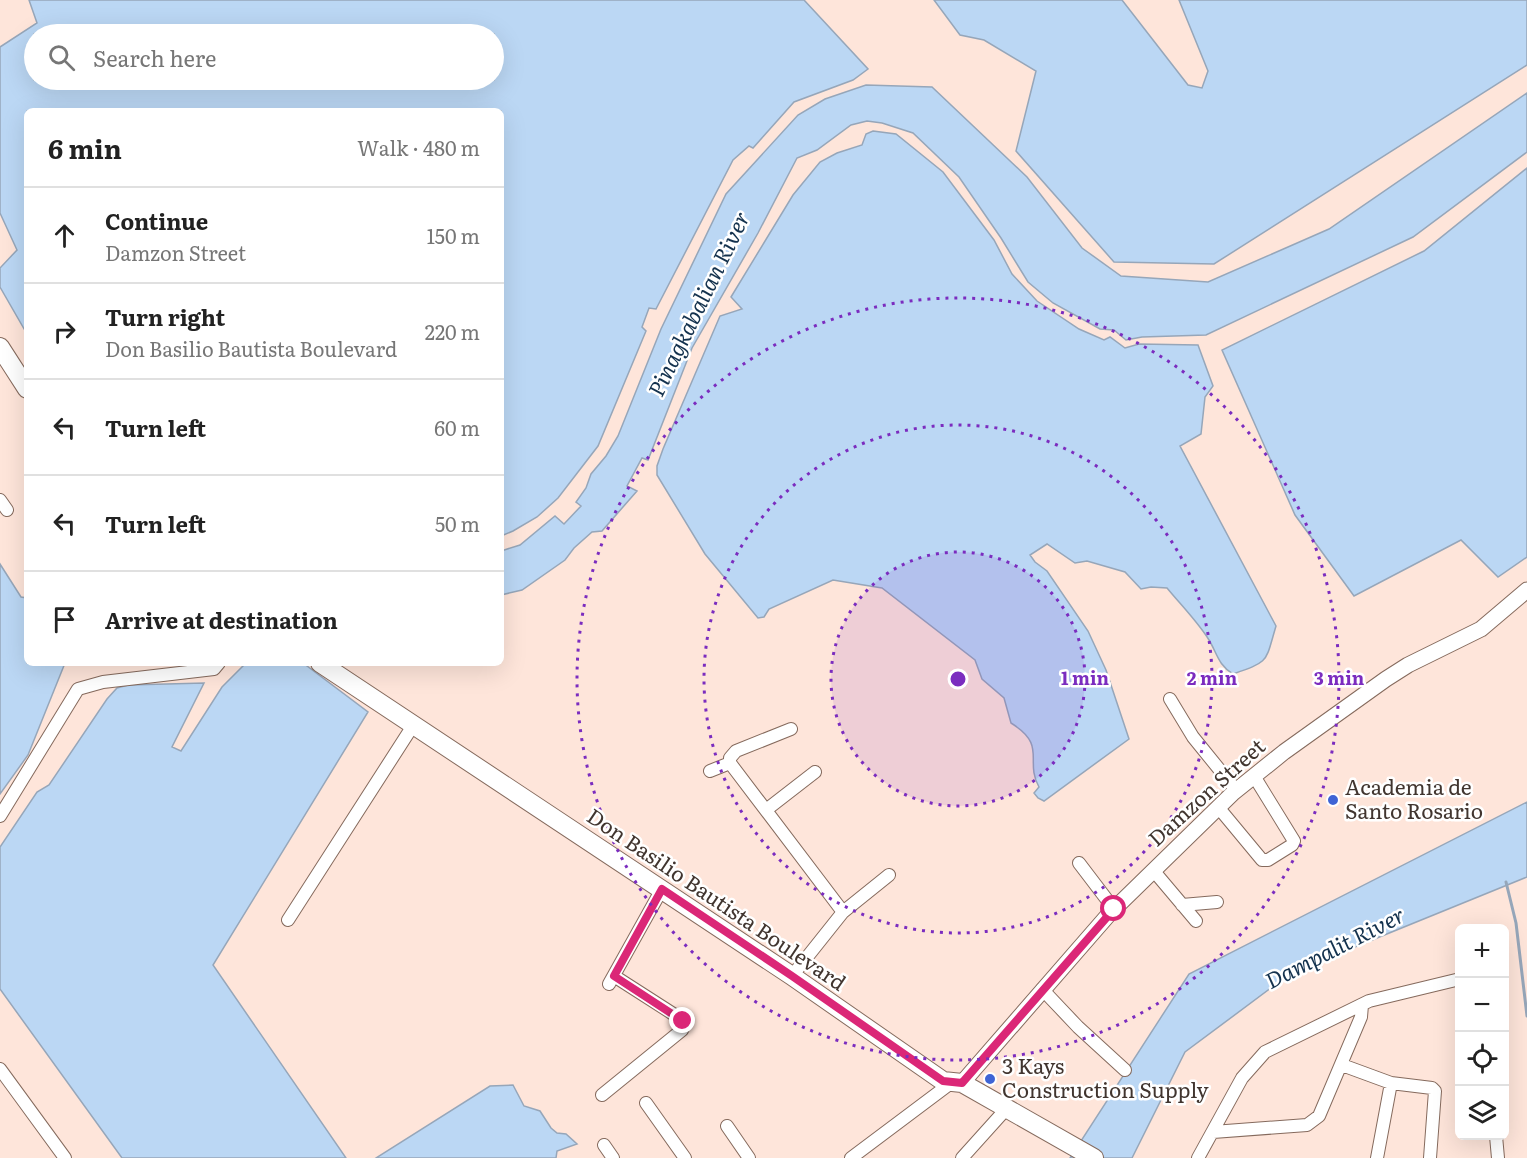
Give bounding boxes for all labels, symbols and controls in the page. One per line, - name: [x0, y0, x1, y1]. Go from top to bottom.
- search box: [24, 24, 504, 90]
- icon: search: [45, 41, 78, 74]
- text: Search here: [93, 41, 216, 74]
- text: 6 min: [48, 128, 122, 167]
- text: Walk · 480 m: [357, 132, 480, 162]
- text: Continue: [105, 204, 208, 237]
- water label: Pinagkabalian River: [638, 205, 757, 402]
- icon: ahead: [48, 219, 81, 252]
- text: 150 m: [427, 220, 480, 250]
- text: Damzon Street: [105, 237, 246, 267]
- text: Turn right: [105, 300, 225, 333]
- icon: right: [48, 315, 81, 348]
- text: 220 m: [425, 316, 480, 346]
- text: Don Basilio Bautista Boulevard: [105, 333, 397, 363]
- icon: left: [48, 411, 81, 444]
- text: Turn left: [105, 411, 206, 444]
- text: 60 m: [434, 412, 480, 442]
- icon: left: [48, 507, 81, 540]
- text: Turn left: [105, 507, 206, 540]
- text: 50 m: [435, 508, 480, 538]
- icon: arrive: [48, 603, 81, 636]
- text: Arrive at destination: [105, 603, 338, 636]
- text: 1 min: [1061, 664, 1110, 691]
- text: 2 min: [1187, 664, 1238, 691]
- text: 3 min: [1314, 664, 1365, 691]
- centre of rings: [948, 669, 968, 689]
- street label: Damzon Street: [1140, 730, 1271, 852]
- place label: Academia de Santo Rosario: [1345, 770, 1483, 825]
- marker: Academia de Santo Rosario: [1326, 793, 1340, 807]
- street label: Don Basilio Bautista Boulevard: [582, 799, 853, 997]
- route start: [1100, 895, 1126, 921]
- water label: Dampalit River: [1259, 897, 1410, 996]
- map controls: [1455, 924, 1509, 1140]
- button: +: [1455, 924, 1509, 978]
- button: −: [1455, 978, 1509, 1032]
- route end: [669, 1007, 695, 1033]
- button: locate: [1455, 1032, 1509, 1086]
- place label: 3 Kays Construction Supply: [1002, 1049, 1210, 1104]
- marker: 3 Kays Construction Supply: [983, 1072, 997, 1086]
- button: layers: [1455, 1086, 1509, 1140]

